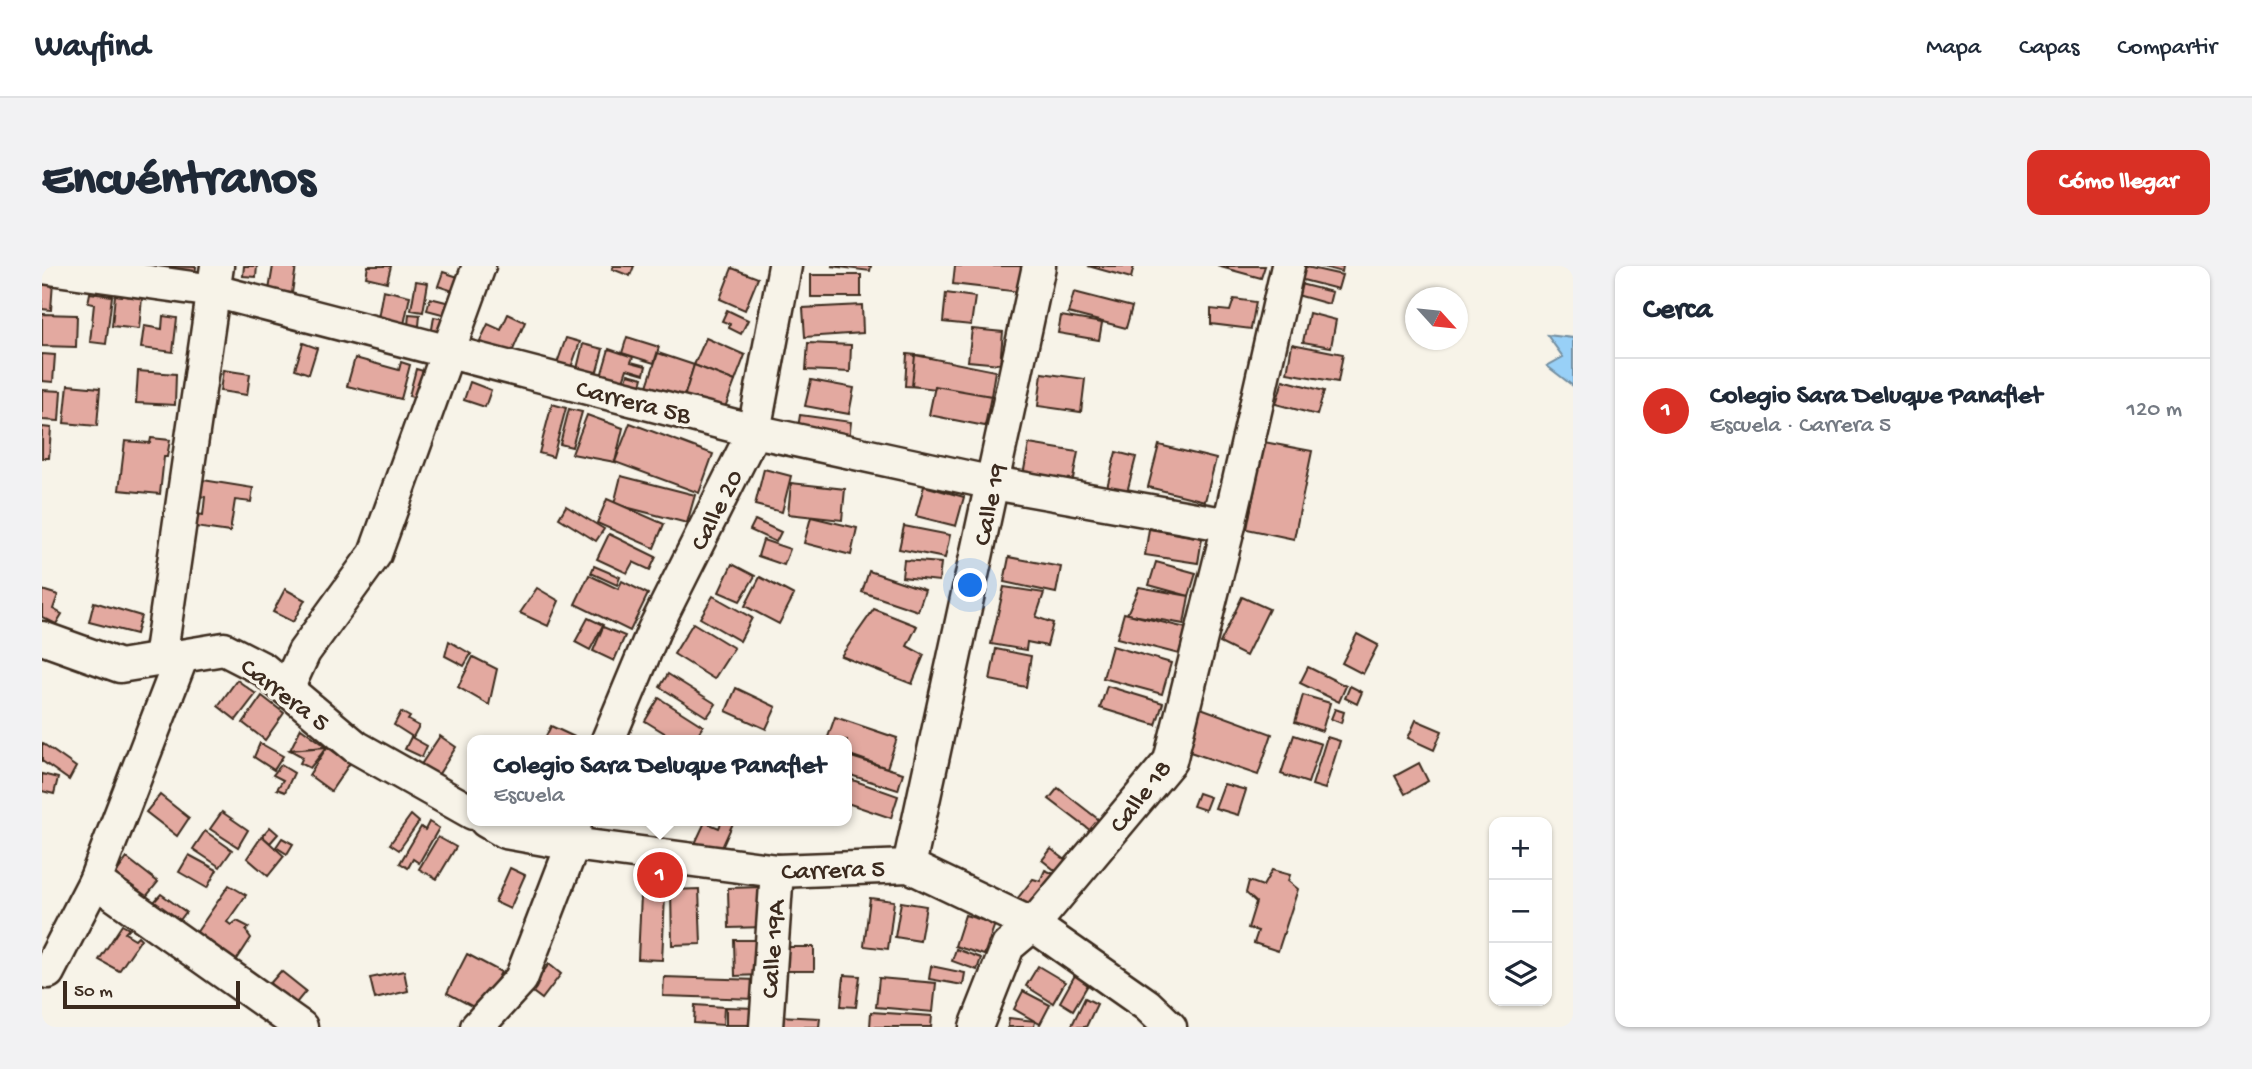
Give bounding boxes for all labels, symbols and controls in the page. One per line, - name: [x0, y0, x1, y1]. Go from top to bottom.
- text: Wayfind: [35, 29, 150, 67]
- text: Mapa: [1926, 34, 1981, 63]
- text: Capas: [2019, 34, 2079, 63]
- text: Compartir: [2117, 34, 2217, 63]
- button: Cómo llegar: [2027, 150, 2210, 215]
- text: Encuéntranos: [42, 153, 315, 211]
- north arrow: [1405, 287, 1468, 350]
- text: Cerca: [1643, 294, 1712, 329]
- street label: Carrera 5B: [572, 375, 694, 434]
- text: Colegio Sara Deluque Panaflet: [1710, 382, 2042, 413]
- text: 1: [1661, 397, 1671, 424]
- text: 120 m: [2127, 397, 2182, 424]
- text: Escuela · Carrera 5: [1710, 413, 1891, 440]
- street label: Calle 19: [969, 461, 1016, 549]
- street label: Calle 20: [685, 465, 753, 557]
- your location: [953, 568, 987, 602]
- street label: Carrera 5: [233, 653, 334, 740]
- popup: [467, 735, 852, 826]
- text: Colegio Sara Deluque Panaflet: [494, 752, 826, 783]
- street label: Calle 18: [1104, 755, 1181, 841]
- text: Escuela: [494, 783, 565, 810]
- map controls: [1489, 817, 1552, 1006]
- button: +: [1489, 817, 1552, 880]
- pin: 1: [637, 849, 683, 901]
- street label: Carrera 5: [781, 855, 886, 890]
- button: −: [1489, 880, 1552, 943]
- street label: Calle 19A: [757, 897, 794, 999]
- button: layers: [1489, 943, 1552, 1006]
- scale bar: [63, 978, 240, 1010]
- text: 50 m: [74, 981, 113, 1004]

